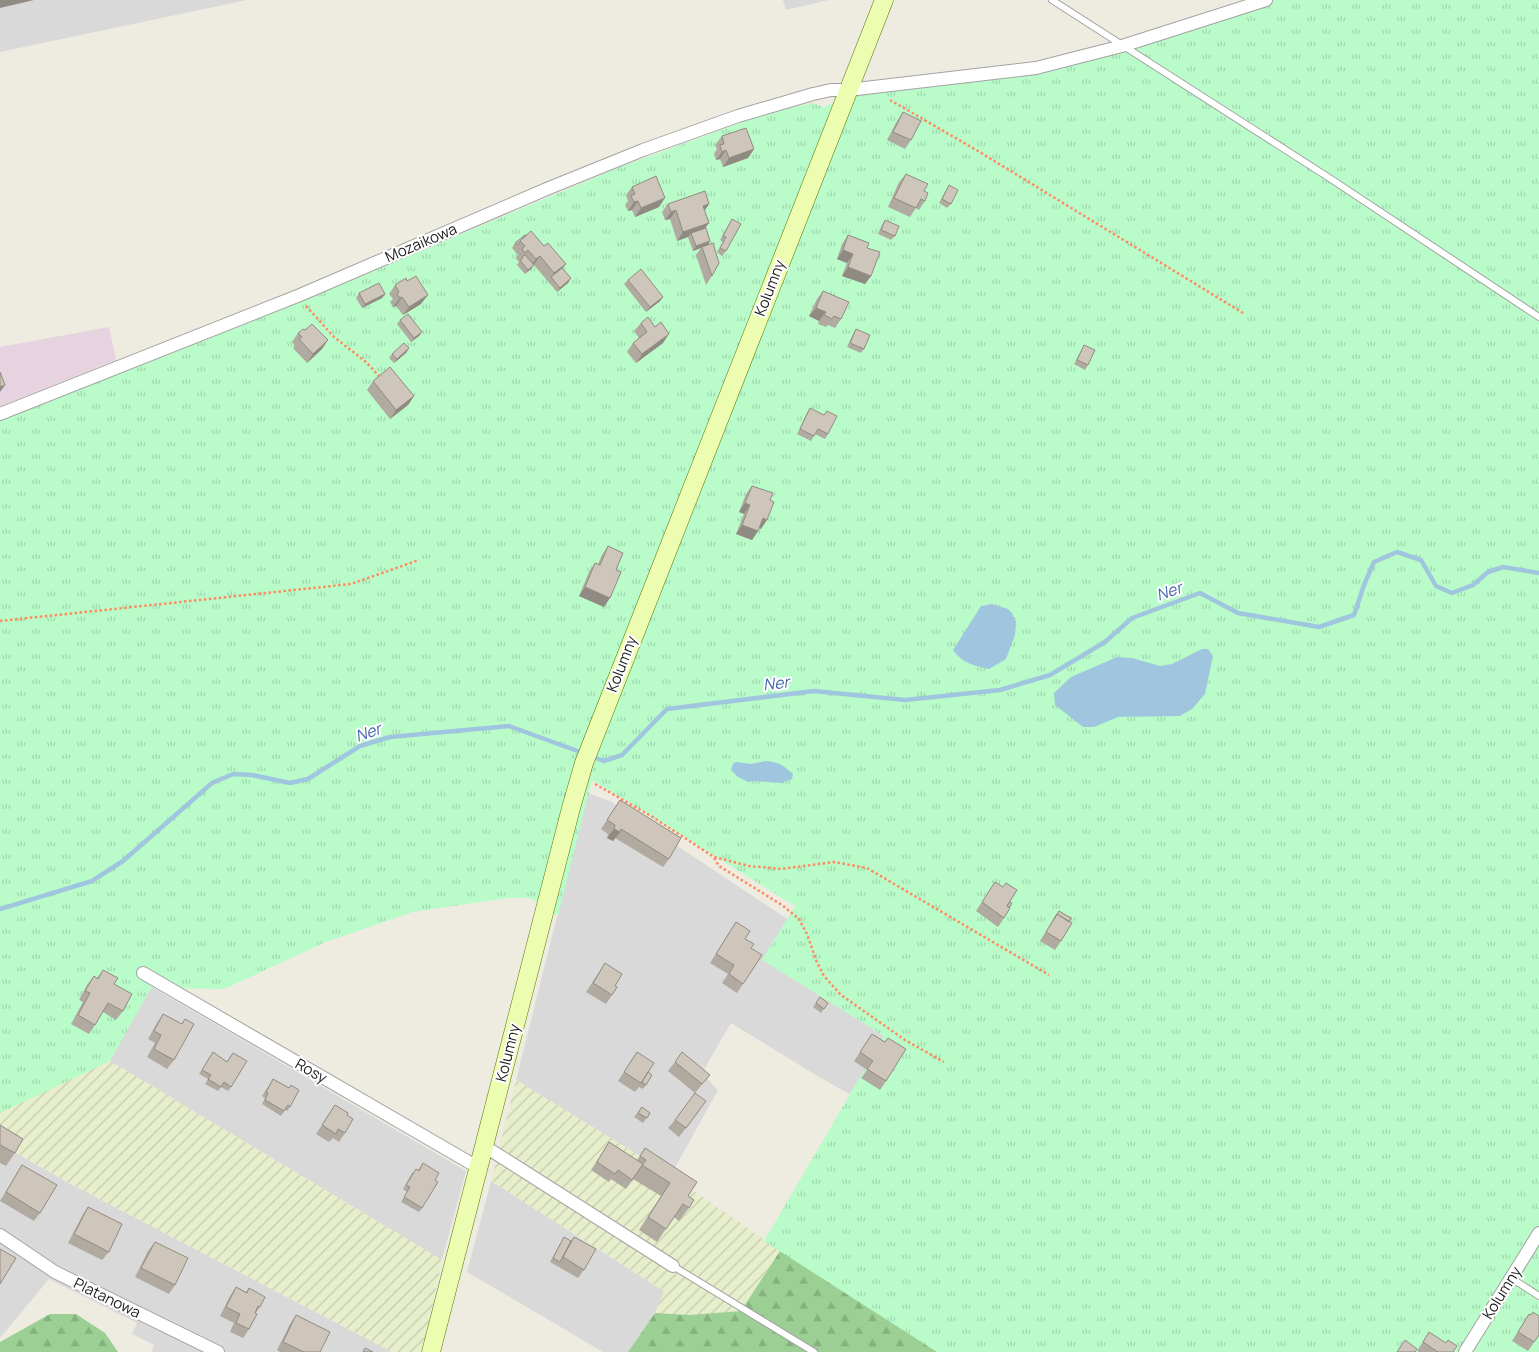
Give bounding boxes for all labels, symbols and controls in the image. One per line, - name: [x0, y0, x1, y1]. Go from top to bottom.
- street label: Mozaikowa: [382, 218, 460, 267]
- street label: Kolumny: [749, 257, 790, 319]
- water label: Ner: [1153, 575, 1187, 606]
- street label: Kolumny: [601, 633, 642, 695]
- water label: Ner: [762, 670, 792, 696]
- water label: Ner: [352, 717, 386, 747]
- street label: Kolumny: [490, 1022, 525, 1084]
- street label: Rosy: [291, 1053, 331, 1088]
- street label: Kolumny: [1477, 1262, 1526, 1323]
- street label: Platanowa: [70, 1272, 144, 1323]

